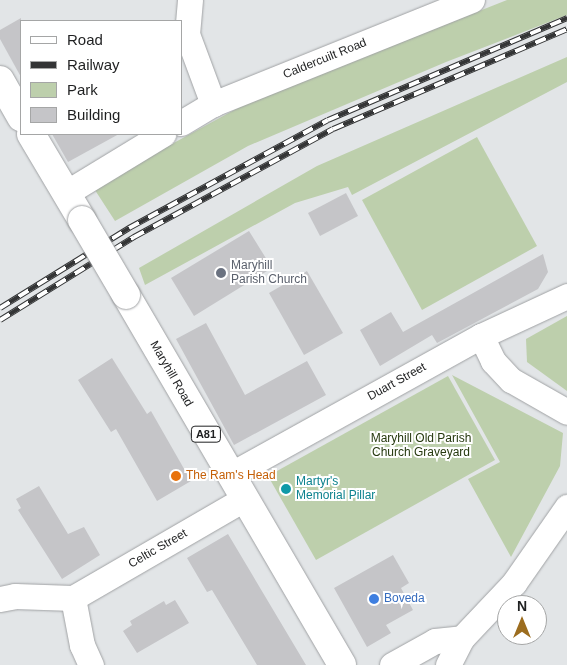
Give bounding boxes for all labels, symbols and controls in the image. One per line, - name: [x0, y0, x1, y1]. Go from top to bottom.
- legend: [20, 20, 182, 135]
- text: Road: [67, 31, 103, 48]
- street label: Caldercuilt Road: [281, 36, 369, 82]
- text: Railway: [67, 56, 120, 73]
- text: Park: [67, 81, 98, 98]
- text: Building: [67, 106, 120, 123]
- place label: Maryhill Parish Church: [231, 259, 307, 287]
- marker: Maryhill Parish Church: [215, 267, 227, 279]
- street label: Maryhill Road: [146, 339, 196, 409]
- street label: Duart Street: [365, 360, 429, 404]
- road number: A81: [190, 426, 222, 442]
- park label: Maryhill Old Parish Church Graveyard: [371, 432, 471, 460]
- place label: The Ram's Head: [186, 469, 276, 483]
- marker: The Ram's Head: [170, 470, 182, 482]
- place label: Martyr's Memorial Pillar: [296, 475, 375, 503]
- marker: Martyr's Memorial Pillar: [280, 483, 292, 495]
- street label: Celtic Street: [126, 526, 190, 572]
- place label: Boveda: [384, 592, 425, 606]
- marker: Boveda: [368, 593, 380, 605]
- north arrow: [497, 595, 547, 645]
- text: N: [517, 598, 527, 614]

